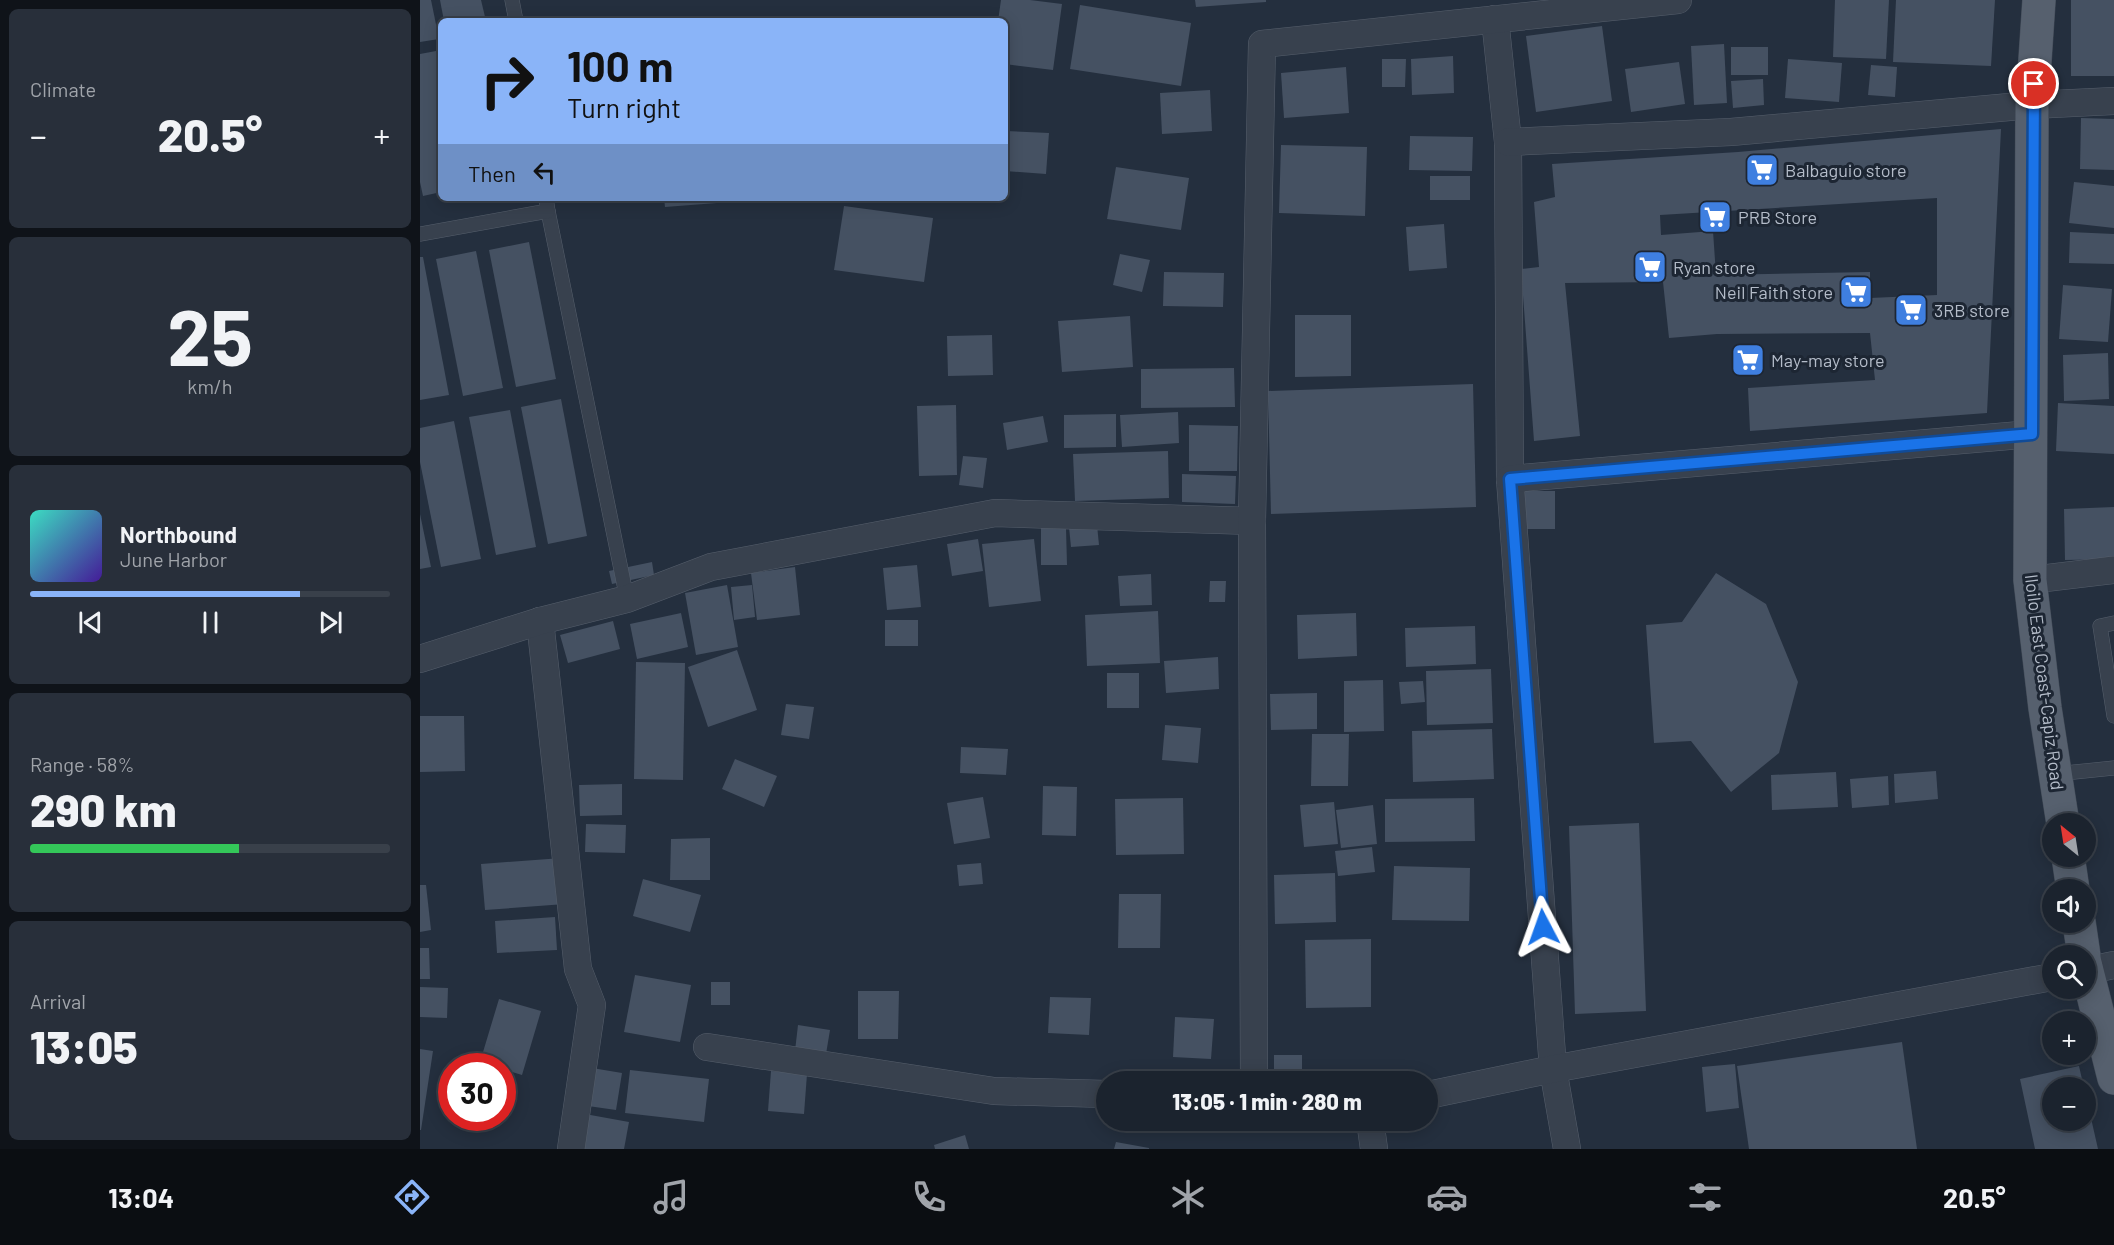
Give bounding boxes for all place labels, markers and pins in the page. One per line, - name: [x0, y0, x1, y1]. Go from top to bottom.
- pin: [2008, 58, 2059, 109]
- supermarket icon: Balbaguio store: [1744, 152, 1780, 188]
- place label: Balbaguio store: [1785, 159, 1907, 181]
- supermarket icon: PRB Store: [1697, 199, 1733, 235]
- place label: PRB Store: [1738, 206, 1817, 228]
- supermarket icon: Ryan store: [1632, 249, 1668, 285]
- place label: Ryan store: [1673, 256, 1755, 278]
- supermarket icon: Neil Faith store: [1838, 274, 1874, 310]
- place label: Neil Faith store: [1715, 281, 1833, 303]
- supermarket icon: 3RB store: [1893, 292, 1929, 328]
- place label: 3RB store: [1934, 299, 2010, 321]
- supermarket icon: May-may store: [1730, 342, 1766, 378]
- place label: May-may store: [1771, 349, 1885, 371]

